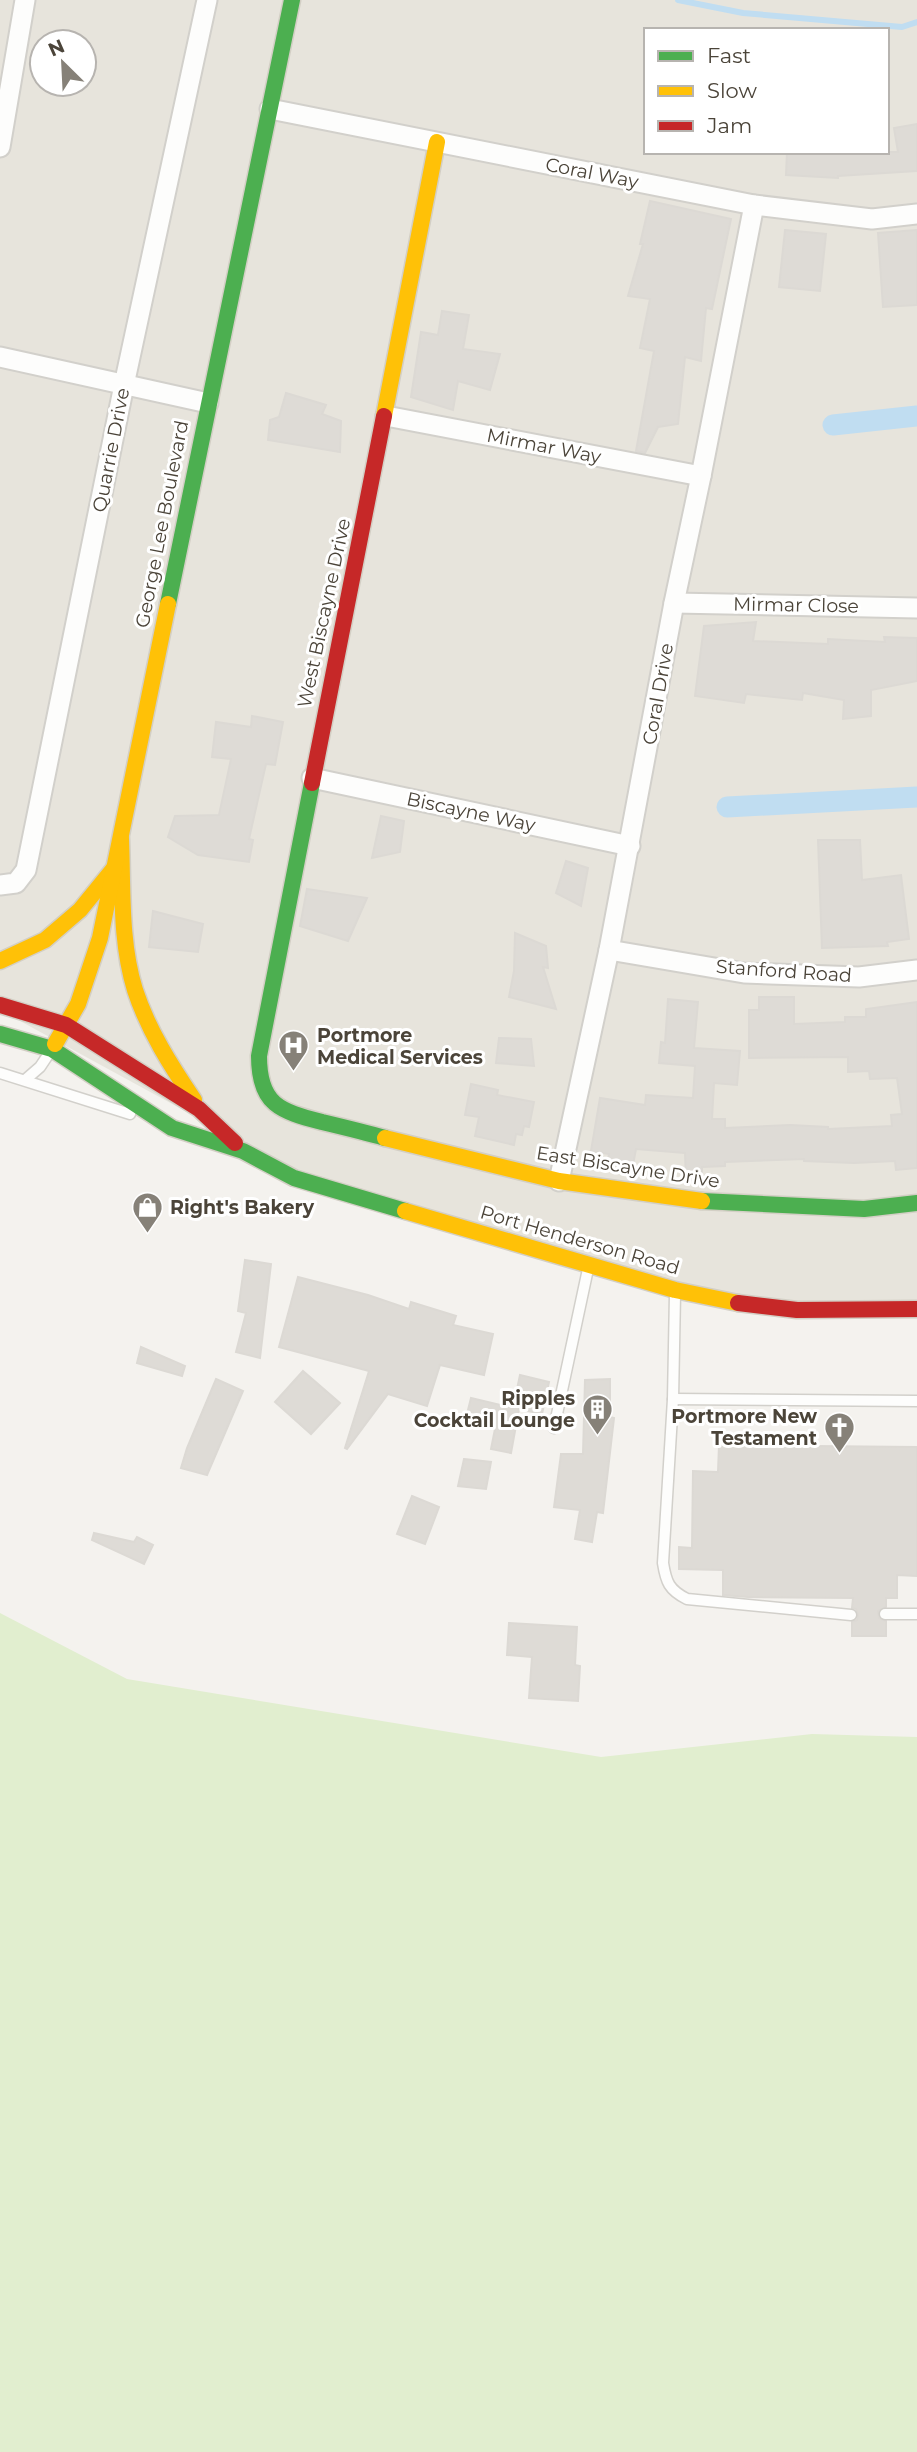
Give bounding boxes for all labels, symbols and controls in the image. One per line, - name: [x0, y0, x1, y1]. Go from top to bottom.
- north arrow: [28, 28, 98, 98]
- legend: [644, 28, 889, 154]
- text: N: [45, 34, 68, 62]
- text: Fast: [707, 43, 751, 68]
- text: Slow: [707, 78, 757, 103]
- text: Jam: [706, 113, 752, 138]
- street label: Coral Way: [544, 153, 641, 193]
- street label: Quarrie Drive: [88, 386, 134, 514]
- street label: George Lee Boulevard: [131, 418, 193, 630]
- street label: Mirmar Way: [485, 424, 604, 468]
- street label: West Biscayne Drive: [293, 516, 355, 710]
- street label: Mirmar Close: [733, 592, 859, 618]
- street label: Coral Drive: [638, 641, 678, 747]
- street label: Biscayne Way: [405, 787, 538, 837]
- street label: Stanford Road: [715, 955, 853, 987]
- place label: Portmore Medical Services: [317, 1024, 483, 1069]
- hospital icon: Portmore Medical Services: [277, 1029, 311, 1073]
- street label: East Biscayne Drive: [535, 1141, 721, 1193]
- shop icon: Right's Bakery: [130, 1190, 164, 1234]
- place label: Right's Bakery: [170, 1196, 315, 1219]
- street label: Port Henderson Road: [478, 1201, 682, 1279]
- place label: Ripples Cocktail Lounge: [414, 1387, 575, 1432]
- building icon: Ripples Cocktail Lounge: [581, 1392, 615, 1436]
- place label: Portmore New Testament: [671, 1405, 817, 1450]
- church icon: Portmore New Testament: [823, 1410, 857, 1454]

